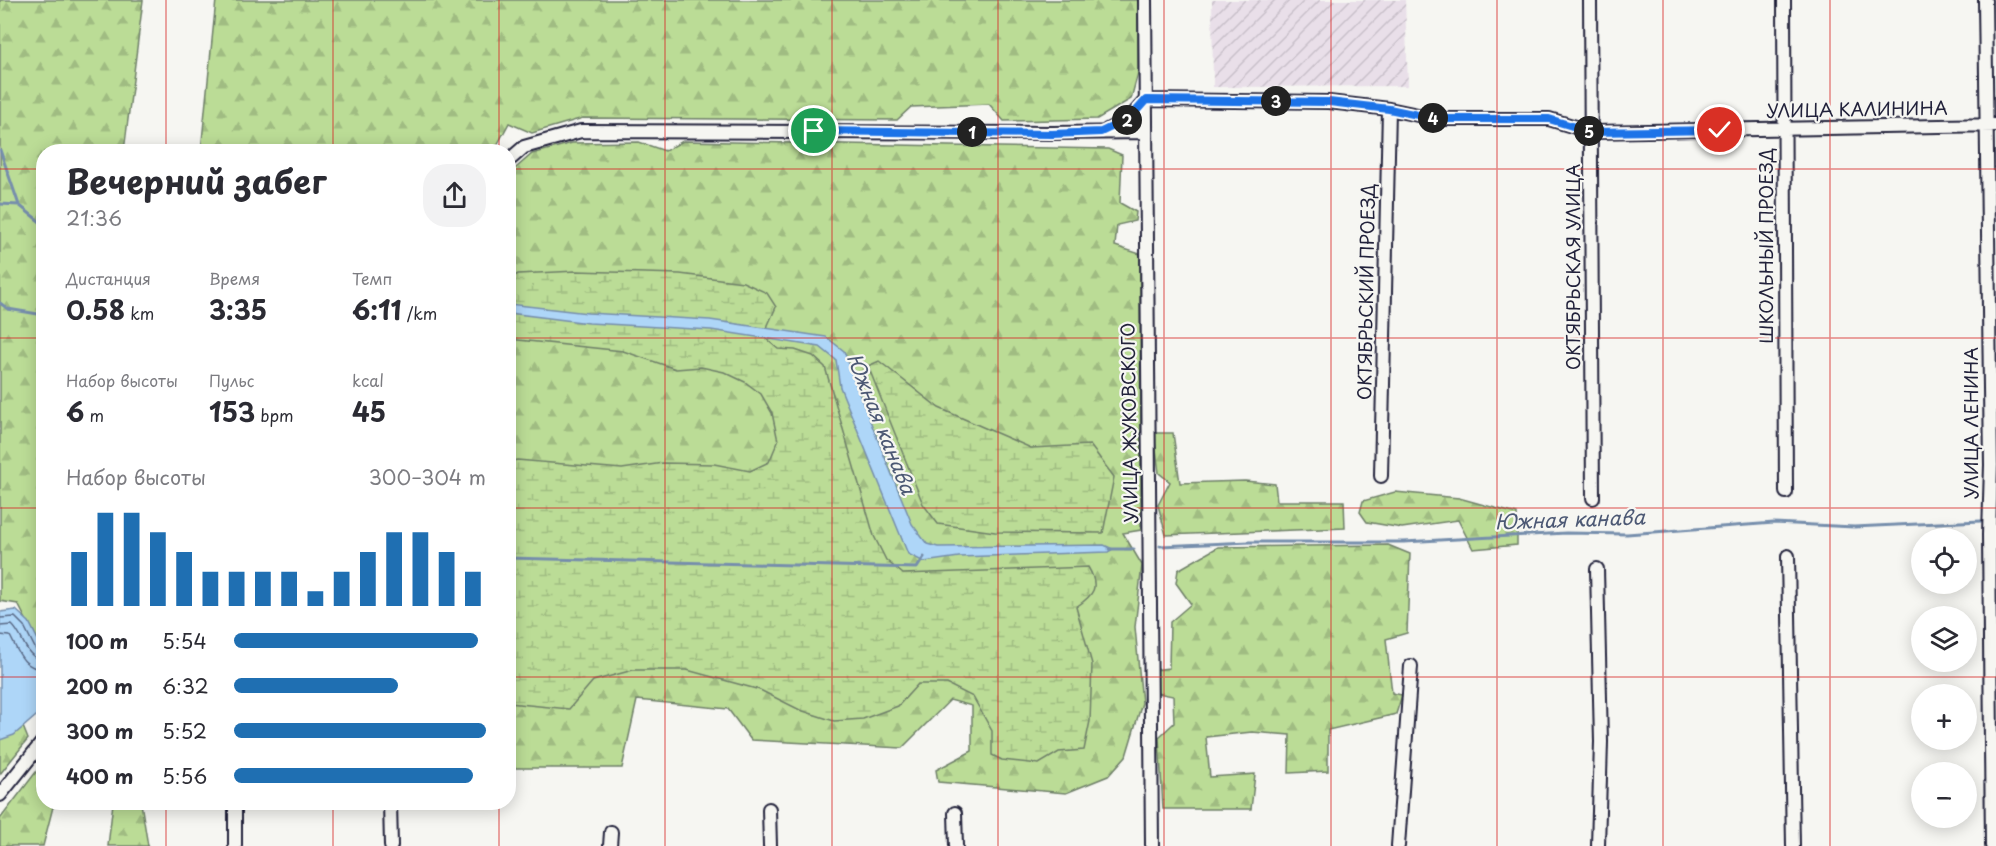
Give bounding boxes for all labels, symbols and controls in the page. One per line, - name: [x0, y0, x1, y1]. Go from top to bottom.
- pin: 3: [1261, 86, 1291, 116]
- text: 3: [1271, 89, 1281, 113]
- street label: УЛИЦА КАЛИНИНА: [1766, 93, 1948, 124]
- pin: 4: [1418, 103, 1448, 133]
- pin: [1694, 104, 1745, 155]
- pin: [788, 105, 839, 156]
- pin: 2: [1112, 105, 1142, 135]
- text: 4: [1428, 106, 1438, 130]
- text: 2: [1121, 108, 1133, 132]
- icon: check: [1703, 113, 1736, 146]
- icon: arrive: [797, 114, 830, 147]
- pin: 5: [1574, 116, 1604, 146]
- pin: 1: [957, 117, 987, 147]
- text: 5: [1584, 119, 1594, 143]
- text: 1: [968, 120, 976, 144]
- street label: ШКОЛЬНЫЙ ПРОЕЗД: [1752, 148, 1779, 344]
- text: Вечерний забег: [66, 155, 326, 205]
- street label: ОКТЯБРЬСКАЯ УЛИЦА: [1559, 163, 1586, 370]
- button: share: [423, 164, 486, 227]
- street label: ОКТЯБРЬСКИЙ ПРОЕЗД: [1350, 183, 1381, 400]
- text: 21:36: [66, 203, 122, 233]
- text: Дистанция: [66, 266, 151, 290]
- text: Время: [209, 266, 260, 290]
- text: Темп: [352, 266, 392, 290]
- text: 0.58: [66, 290, 125, 329]
- text: 3:35: [209, 290, 267, 329]
- text: 6:11: [352, 290, 402, 329]
- text: km: [125, 301, 154, 325]
- text: /km: [402, 301, 437, 325]
- street label: УЛИЦА ЖУКОВСКОГО: [1113, 322, 1144, 524]
- street label: УЛИЦА ЛЕНИНА: [1957, 347, 1984, 499]
- water label: Южная канава: [840, 348, 924, 500]
- text: Набор высоты: [66, 368, 178, 392]
- text: Пульс: [209, 368, 254, 392]
- text: kcal: [352, 368, 384, 392]
- text: 6: [66, 392, 84, 431]
- text: 153: [209, 392, 255, 431]
- text: 45: [352, 392, 386, 431]
- text: m: [84, 403, 104, 427]
- text: bpm: [255, 403, 294, 427]
- text: Набор высоты: [66, 462, 206, 492]
- text: 300–304 m: [369, 462, 486, 492]
- water label: Южная канава: [1494, 501, 1647, 537]
- map controls: [1911, 528, 1977, 828]
- button: locate: [1911, 528, 1977, 594]
- button: layers: [1911, 606, 1977, 672]
- text: 100 m: [66, 626, 128, 656]
- text: 5:54: [162, 626, 207, 656]
- text: 200 m: [66, 671, 133, 701]
- text: 6:32: [162, 671, 209, 701]
- button: +: [1911, 684, 1977, 750]
- text: 300 m: [66, 716, 134, 746]
- text: 5:52: [162, 716, 207, 746]
- text: 400 m: [66, 761, 134, 791]
- text: 5:56: [162, 761, 207, 791]
- button: −: [1911, 762, 1977, 828]

